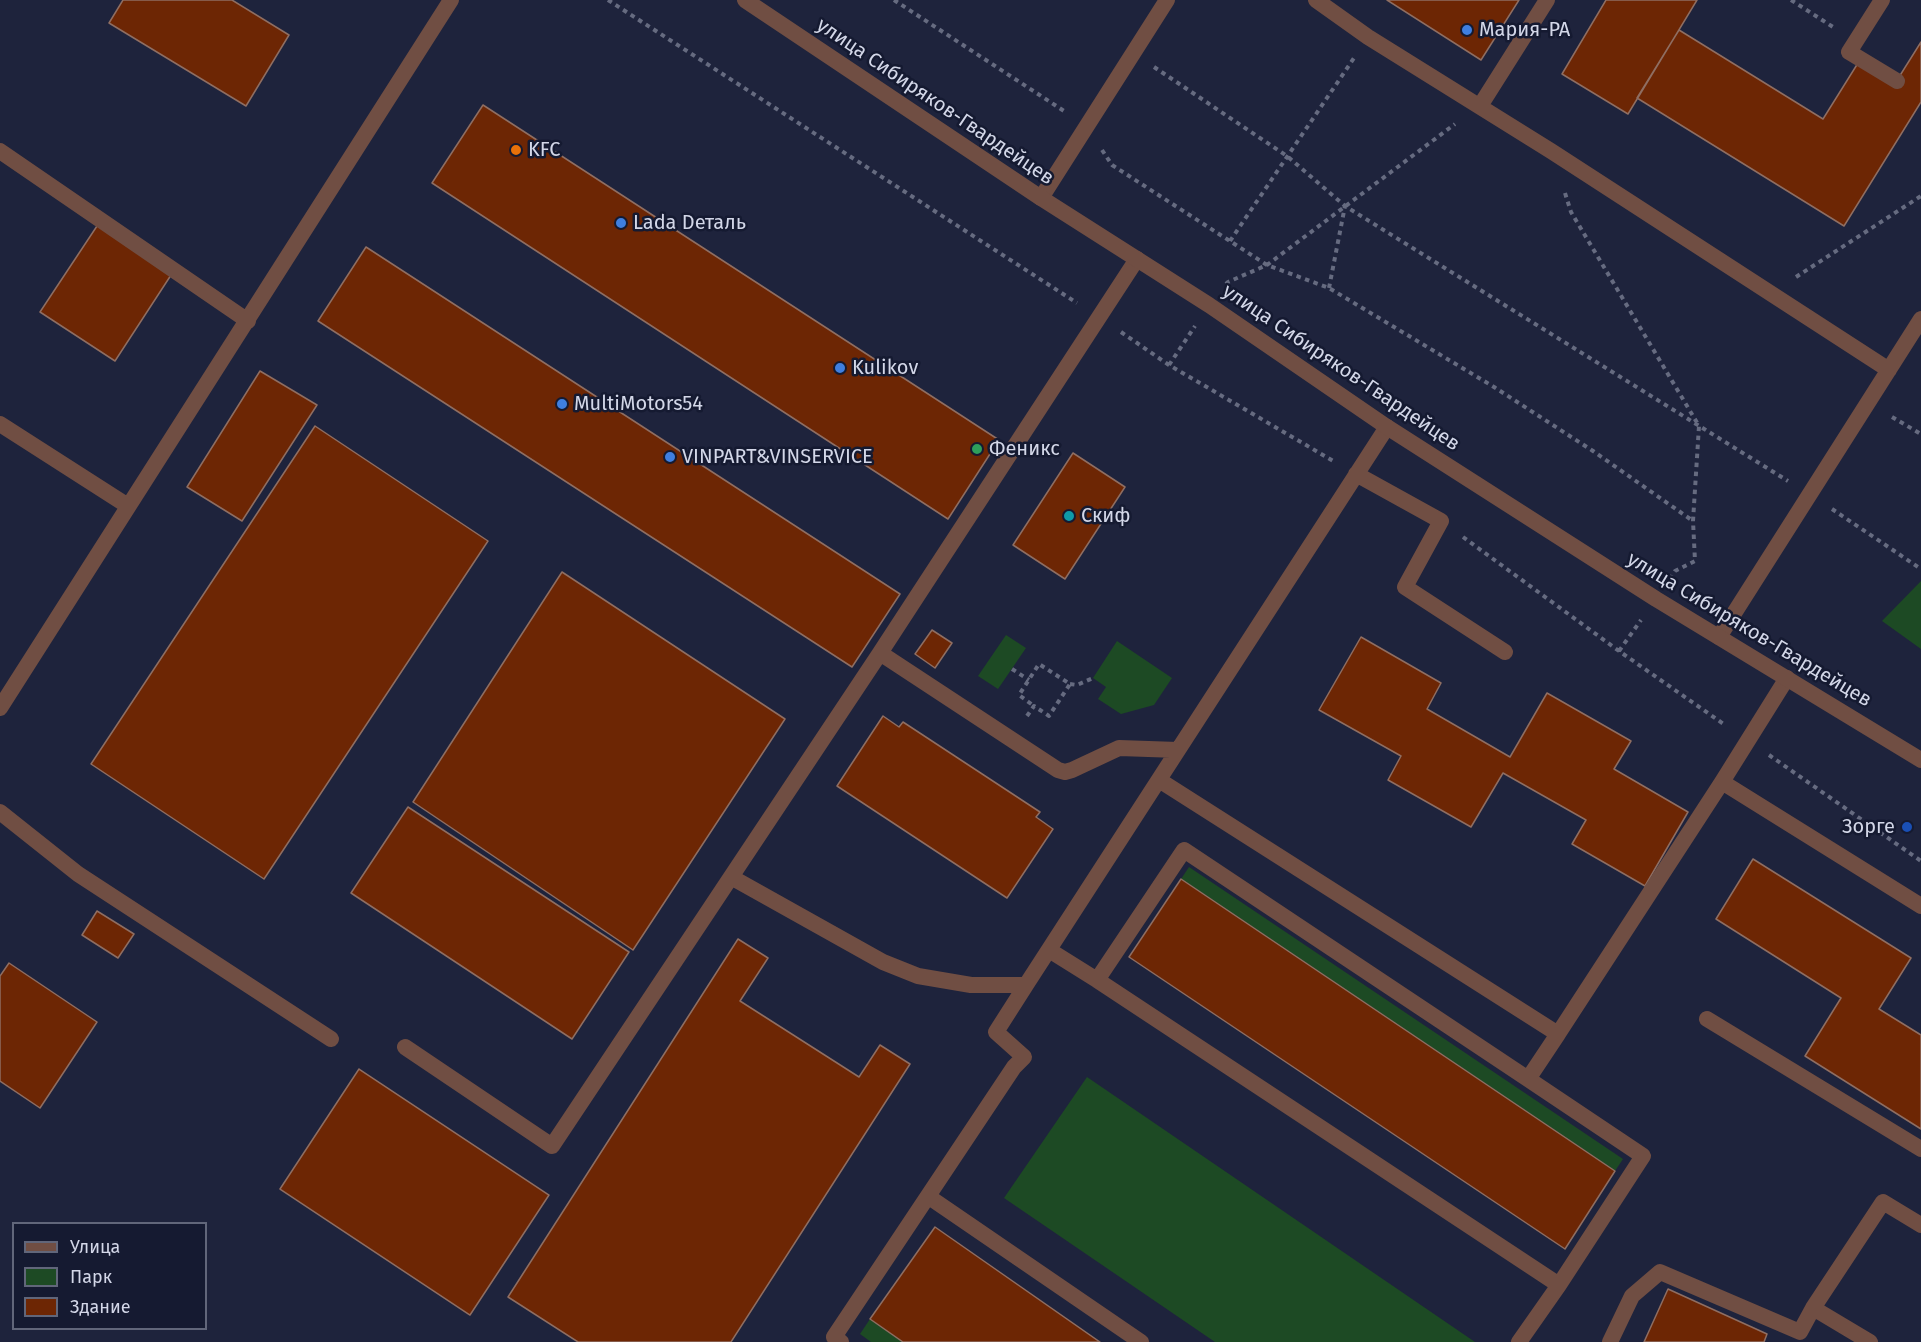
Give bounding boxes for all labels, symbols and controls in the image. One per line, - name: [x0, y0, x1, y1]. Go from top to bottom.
- street label: улица Сибиряков-Гвардейцев: [812, 13, 1058, 191]
- place label: Мария-РА: [1479, 18, 1570, 42]
- marker: Мария-РА: [1460, 23, 1474, 37]
- place label: KFC: [528, 138, 560, 162]
- marker: KFC: [509, 143, 523, 157]
- place label: Lada Dеталь: [633, 211, 746, 235]
- marker: Lada Dеталь: [614, 216, 628, 230]
- street label: улица Сибиряков-Гвардейцев: [1218, 279, 1464, 457]
- place label: Kulikov: [852, 356, 918, 380]
- marker: Kulikov: [833, 361, 847, 375]
- place label: MultiMotors54: [574, 392, 703, 416]
- marker: MultiMotors54: [555, 397, 569, 411]
- place label: Феникс: [989, 437, 1060, 461]
- marker: Феникс: [970, 442, 984, 456]
- place label: VINPART&VINSERVICE: [682, 445, 873, 469]
- marker: VINPART&VINSERVICE: [663, 450, 677, 464]
- place label: Скиф: [1081, 504, 1131, 528]
- marker: Скиф: [1062, 509, 1076, 523]
- street label: улица Сибиряков-Гвардейцев: [1622, 547, 1876, 713]
- place label: Зорге: [1842, 815, 1895, 839]
- marker: Зорге: [1900, 820, 1914, 834]
- legend: [12, 1222, 207, 1330]
- text: Улица: [70, 1236, 120, 1258]
- text: Парк: [70, 1266, 112, 1288]
- text: Здание: [70, 1296, 131, 1318]

